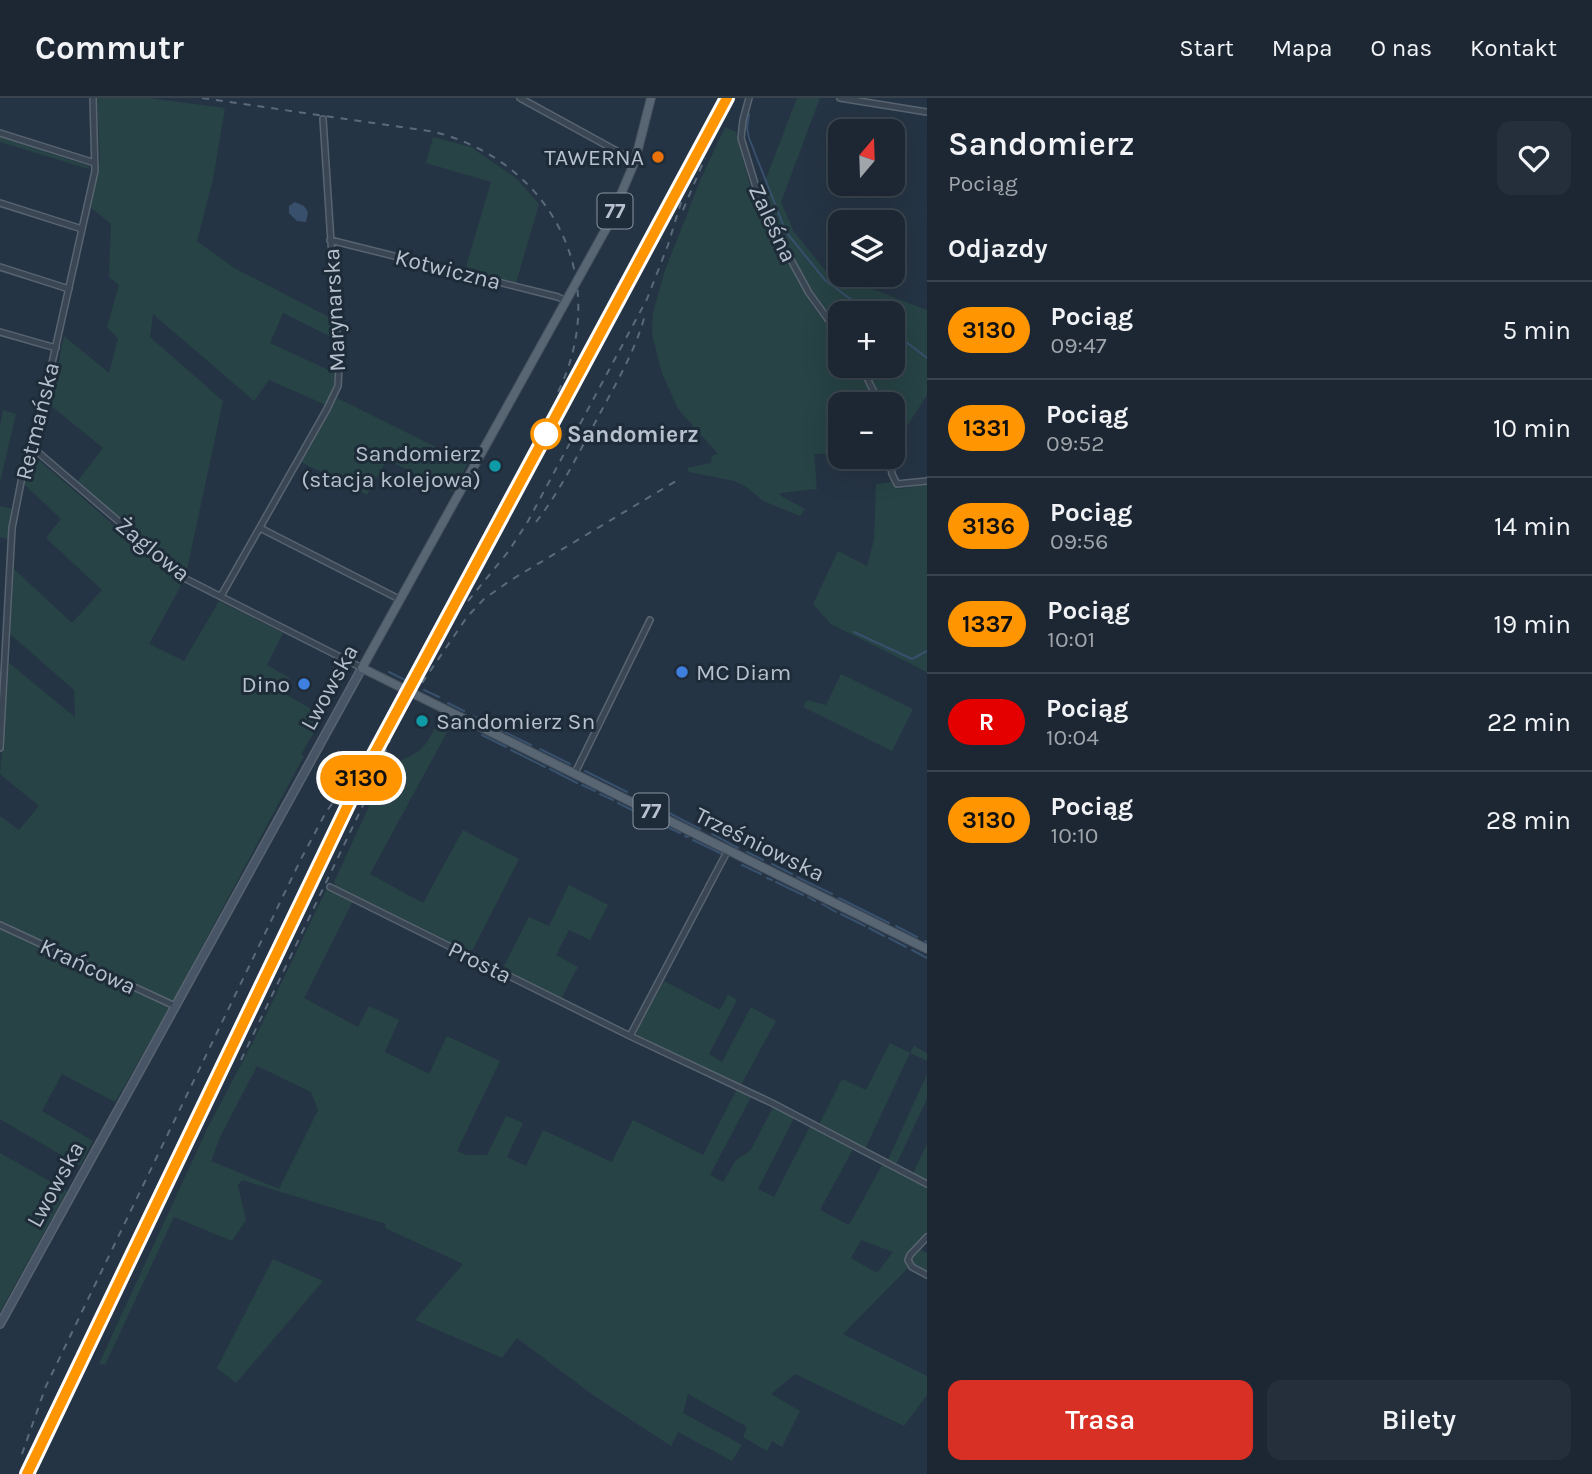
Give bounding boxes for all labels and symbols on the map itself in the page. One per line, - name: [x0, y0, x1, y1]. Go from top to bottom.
- north arrow: [828, 119, 905, 196]
- place label: TAWERNA: [544, 144, 644, 171]
- marker: TAWERNA: [650, 149, 666, 165]
- street label: Zaleśna: [743, 180, 802, 267]
- road number: 77: [598, 194, 632, 228]
- street label: Kotwiczna: [392, 243, 504, 296]
- street label: Marynarska: [318, 247, 351, 372]
- street label: Retmańska: [10, 359, 65, 483]
- marker: Sandomierz: [531, 419, 561, 449]
- place label: Sandomierz: [567, 421, 699, 448]
- place label: Sandomierz (stacja kolejowa): [301, 440, 481, 493]
- marker: Sandomierz (stacja kolejowa): [487, 458, 503, 474]
- street label: Żaglowa: [110, 511, 195, 587]
- street label: Lwowska: [295, 640, 364, 735]
- place label: MC Diam: [696, 659, 791, 686]
- marker: MC Diam: [674, 664, 690, 680]
- place label: Dino: [242, 671, 290, 698]
- marker: Dino: [296, 676, 312, 692]
- place label: Sandomierz Sn: [436, 708, 595, 735]
- marker: Sandomierz Sn: [414, 713, 430, 729]
- line badge: 3130: [312, 755, 410, 801]
- road number: 77: [634, 794, 668, 828]
- street label: Trześniowska: [691, 801, 829, 887]
- street label: Krańcowa: [36, 933, 140, 1000]
- street label: Prosta: [444, 936, 516, 989]
- street label: Lwowska: [21, 1137, 90, 1232]

